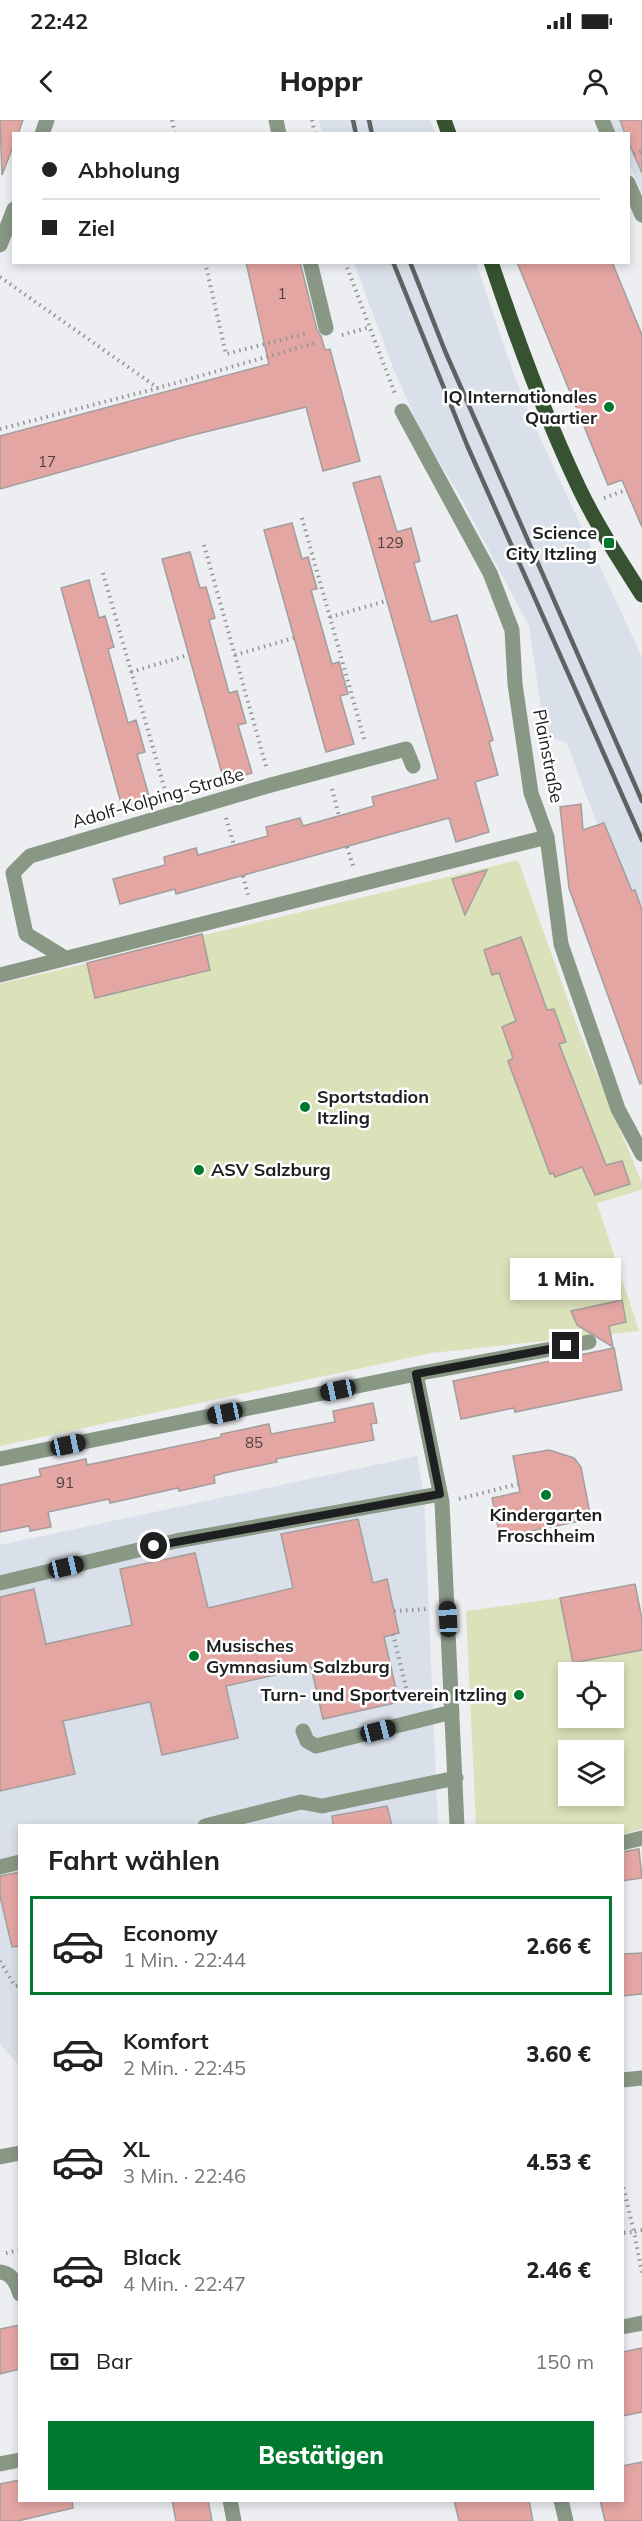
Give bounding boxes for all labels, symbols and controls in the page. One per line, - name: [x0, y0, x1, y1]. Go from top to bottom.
- text: 22:42: [30, 7, 88, 35]
- text: Hoppr: [280, 64, 362, 98]
- icon: back: [30, 65, 63, 98]
- icon: person: [579, 65, 612, 98]
- text: Abholung: [78, 156, 180, 184]
- text: Ziel: [78, 214, 115, 242]
- house number: 1: [277, 284, 287, 303]
- place label: IQ Internationales Quartier: [443, 385, 598, 429]
- marker: IQ Internationales Quartier: [602, 400, 616, 414]
- house number: 17: [38, 452, 56, 471]
- place label: Science City Itzling: [505, 521, 597, 565]
- house number: 129: [376, 533, 404, 552]
- marker: Science City Itzling: [602, 536, 616, 550]
- street label: Plainstraße: [528, 707, 569, 805]
- street label: Adolf-Kolping-Straße: [69, 762, 246, 833]
- place label: Sportstadion Itzling: [317, 1085, 429, 1129]
- marker: Sportstadion Itzling: [298, 1100, 312, 1114]
- place label: ASV Salzburg: [211, 1158, 331, 1181]
- marker: ASV Salzburg: [192, 1163, 206, 1177]
- callout: 1 Min.: [510, 1259, 622, 1301]
- text: 1 Min.: [536, 1266, 595, 1291]
- route end: [552, 1332, 579, 1359]
- car: [319, 1377, 357, 1403]
- car: [206, 1400, 244, 1426]
- car: [49, 1432, 87, 1458]
- house number: 85: [245, 1433, 263, 1452]
- house number: 91: [56, 1473, 74, 1492]
- marker: Kindergarten Froschheim: [539, 1488, 553, 1502]
- place label: Kindergarten Froschheim: [490, 1503, 602, 1547]
- route start: [140, 1532, 167, 1559]
- car: [46, 1554, 86, 1580]
- car: [438, 1601, 458, 1637]
- place label: Musisches Gymnasium Salzburg: [206, 1634, 390, 1678]
- marker: Musisches Gymnasium Salzburg: [187, 1649, 201, 1663]
- map controls: [558, 1662, 624, 1806]
- button: locate: [558, 1662, 624, 1728]
- place label: Turn- und Sportverein Itzling: [260, 1683, 507, 1706]
- marker: Turn- und Sportverein Itzling: [512, 1688, 526, 1702]
- car: [358, 1718, 398, 1744]
- button: layers: [558, 1740, 624, 1806]
- text: Fahrt wählen: [48, 1843, 220, 1877]
- icon: car: [51, 1919, 105, 1973]
- text: Economy: [123, 1919, 218, 1947]
- text: 2.66 €: [526, 1932, 591, 1960]
- text: 1 Min. · 22:44: [123, 1947, 246, 1972]
- icon: car: [51, 2027, 105, 2081]
- text: Komfort: [123, 2027, 209, 2055]
- text: 3.60 €: [526, 2040, 591, 2068]
- text: 2 Min. · 22:45: [123, 2055, 246, 2080]
- icon: car: [51, 2135, 105, 2189]
- text: XL: [123, 2135, 150, 2163]
- text: 4.53 €: [526, 2148, 591, 2176]
- text: 3 Min. · 22:46: [123, 2163, 246, 2188]
- icon: car: [51, 2243, 105, 2297]
- text: Black: [123, 2243, 181, 2271]
- text: 2.46 €: [526, 2256, 591, 2284]
- text: 4 Min. · 22:47: [123, 2271, 246, 2296]
- icon: cash: [48, 2345, 81, 2378]
- text: Bar: [96, 2347, 132, 2375]
- text: 150 m: [535, 2349, 594, 2374]
- button: Bestätigen: [48, 2421, 594, 2490]

